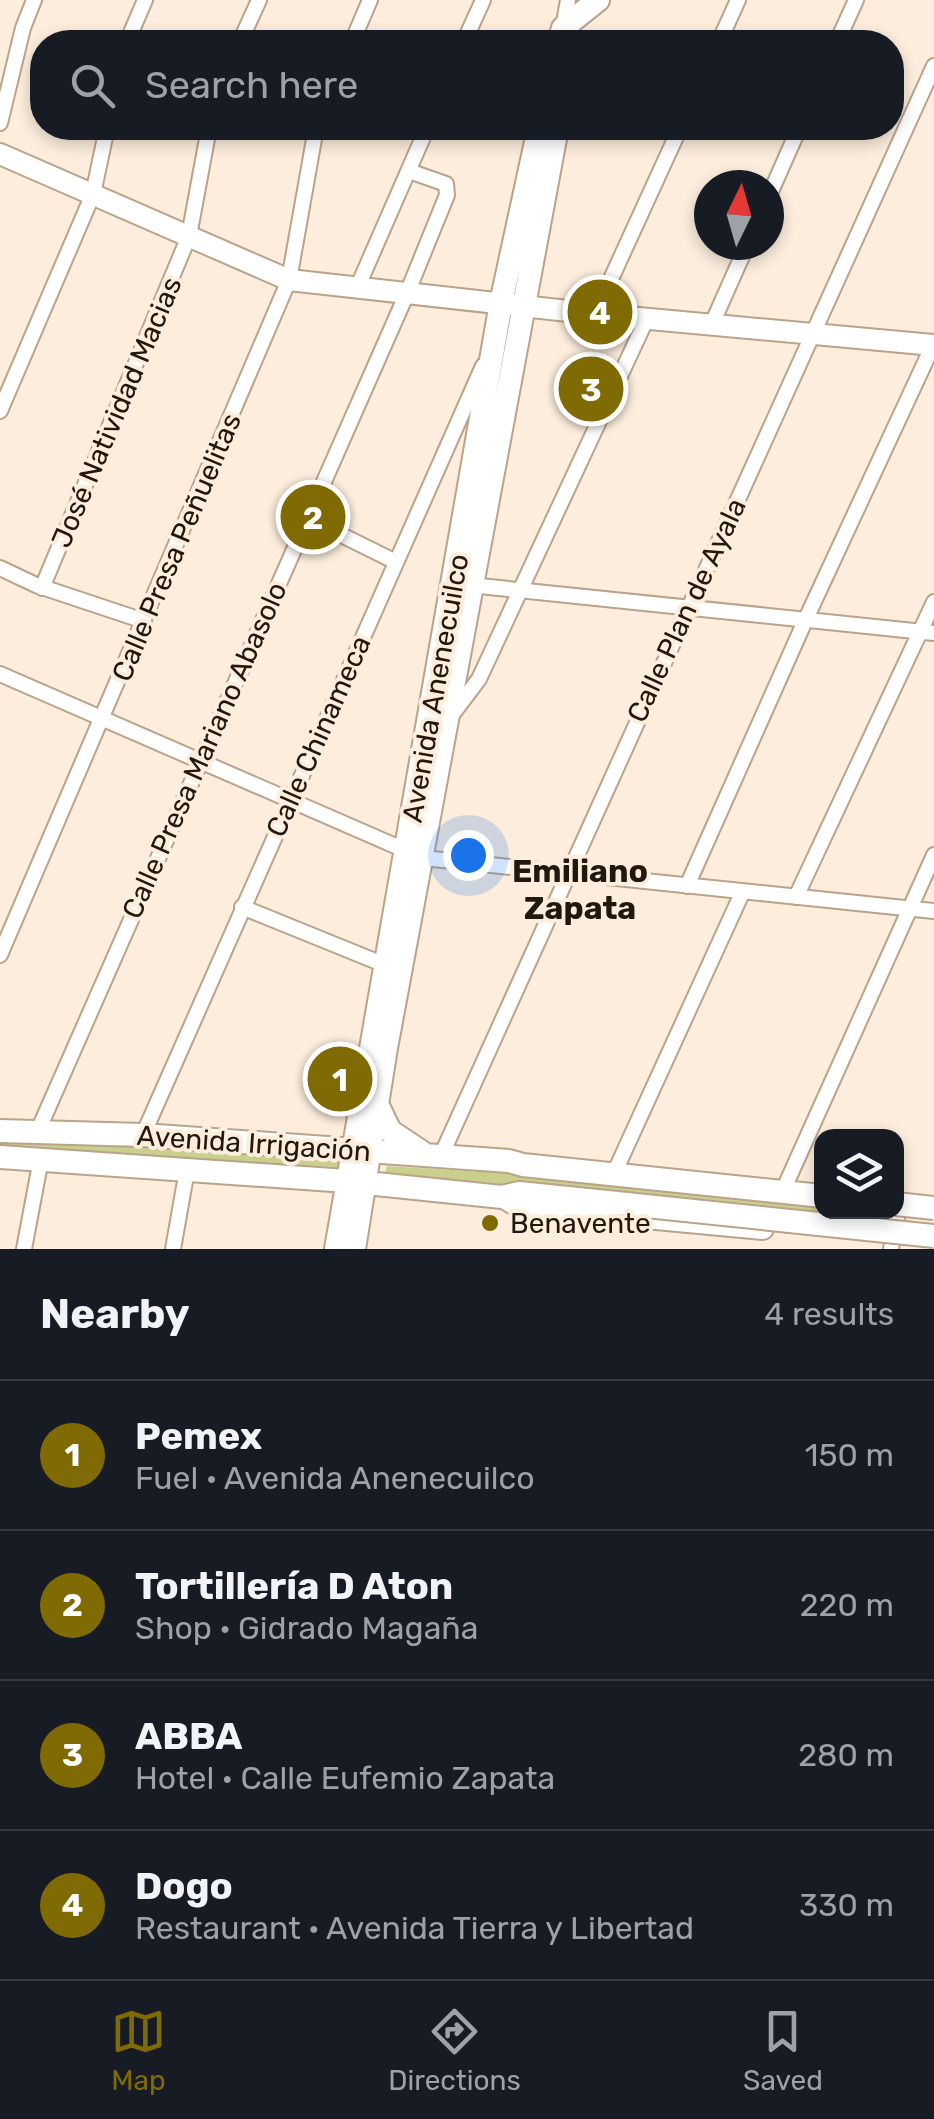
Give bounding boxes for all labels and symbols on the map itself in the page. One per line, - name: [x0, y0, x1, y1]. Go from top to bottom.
- north arrow: [694, 170, 784, 260]
- street label: José Natividad Macias: [44, 272, 188, 552]
- pin: 4: [568, 274, 632, 350]
- pin: 3: [558, 352, 624, 426]
- street label: Calle Presa Peñuelitas: [105, 408, 248, 686]
- pin: 2: [280, 480, 346, 554]
- street label: Calle Plan de Ayala: [620, 493, 753, 727]
- street label: Avenida Anenecuilco: [396, 551, 475, 825]
- street label: Calle Presa Mariano Abasolo: [115, 577, 294, 924]
- street label: Calle Chinameca: [259, 631, 378, 842]
- your location: [443, 830, 494, 881]
- district label: Emiliano Zapata: [512, 852, 648, 927]
- pin: 1: [308, 1042, 372, 1116]
- street label: Avenida Irrigación: [136, 1119, 372, 1168]
- place label: Benavente: [510, 1207, 651, 1240]
- marker: Benavente: [479, 1212, 501, 1234]

